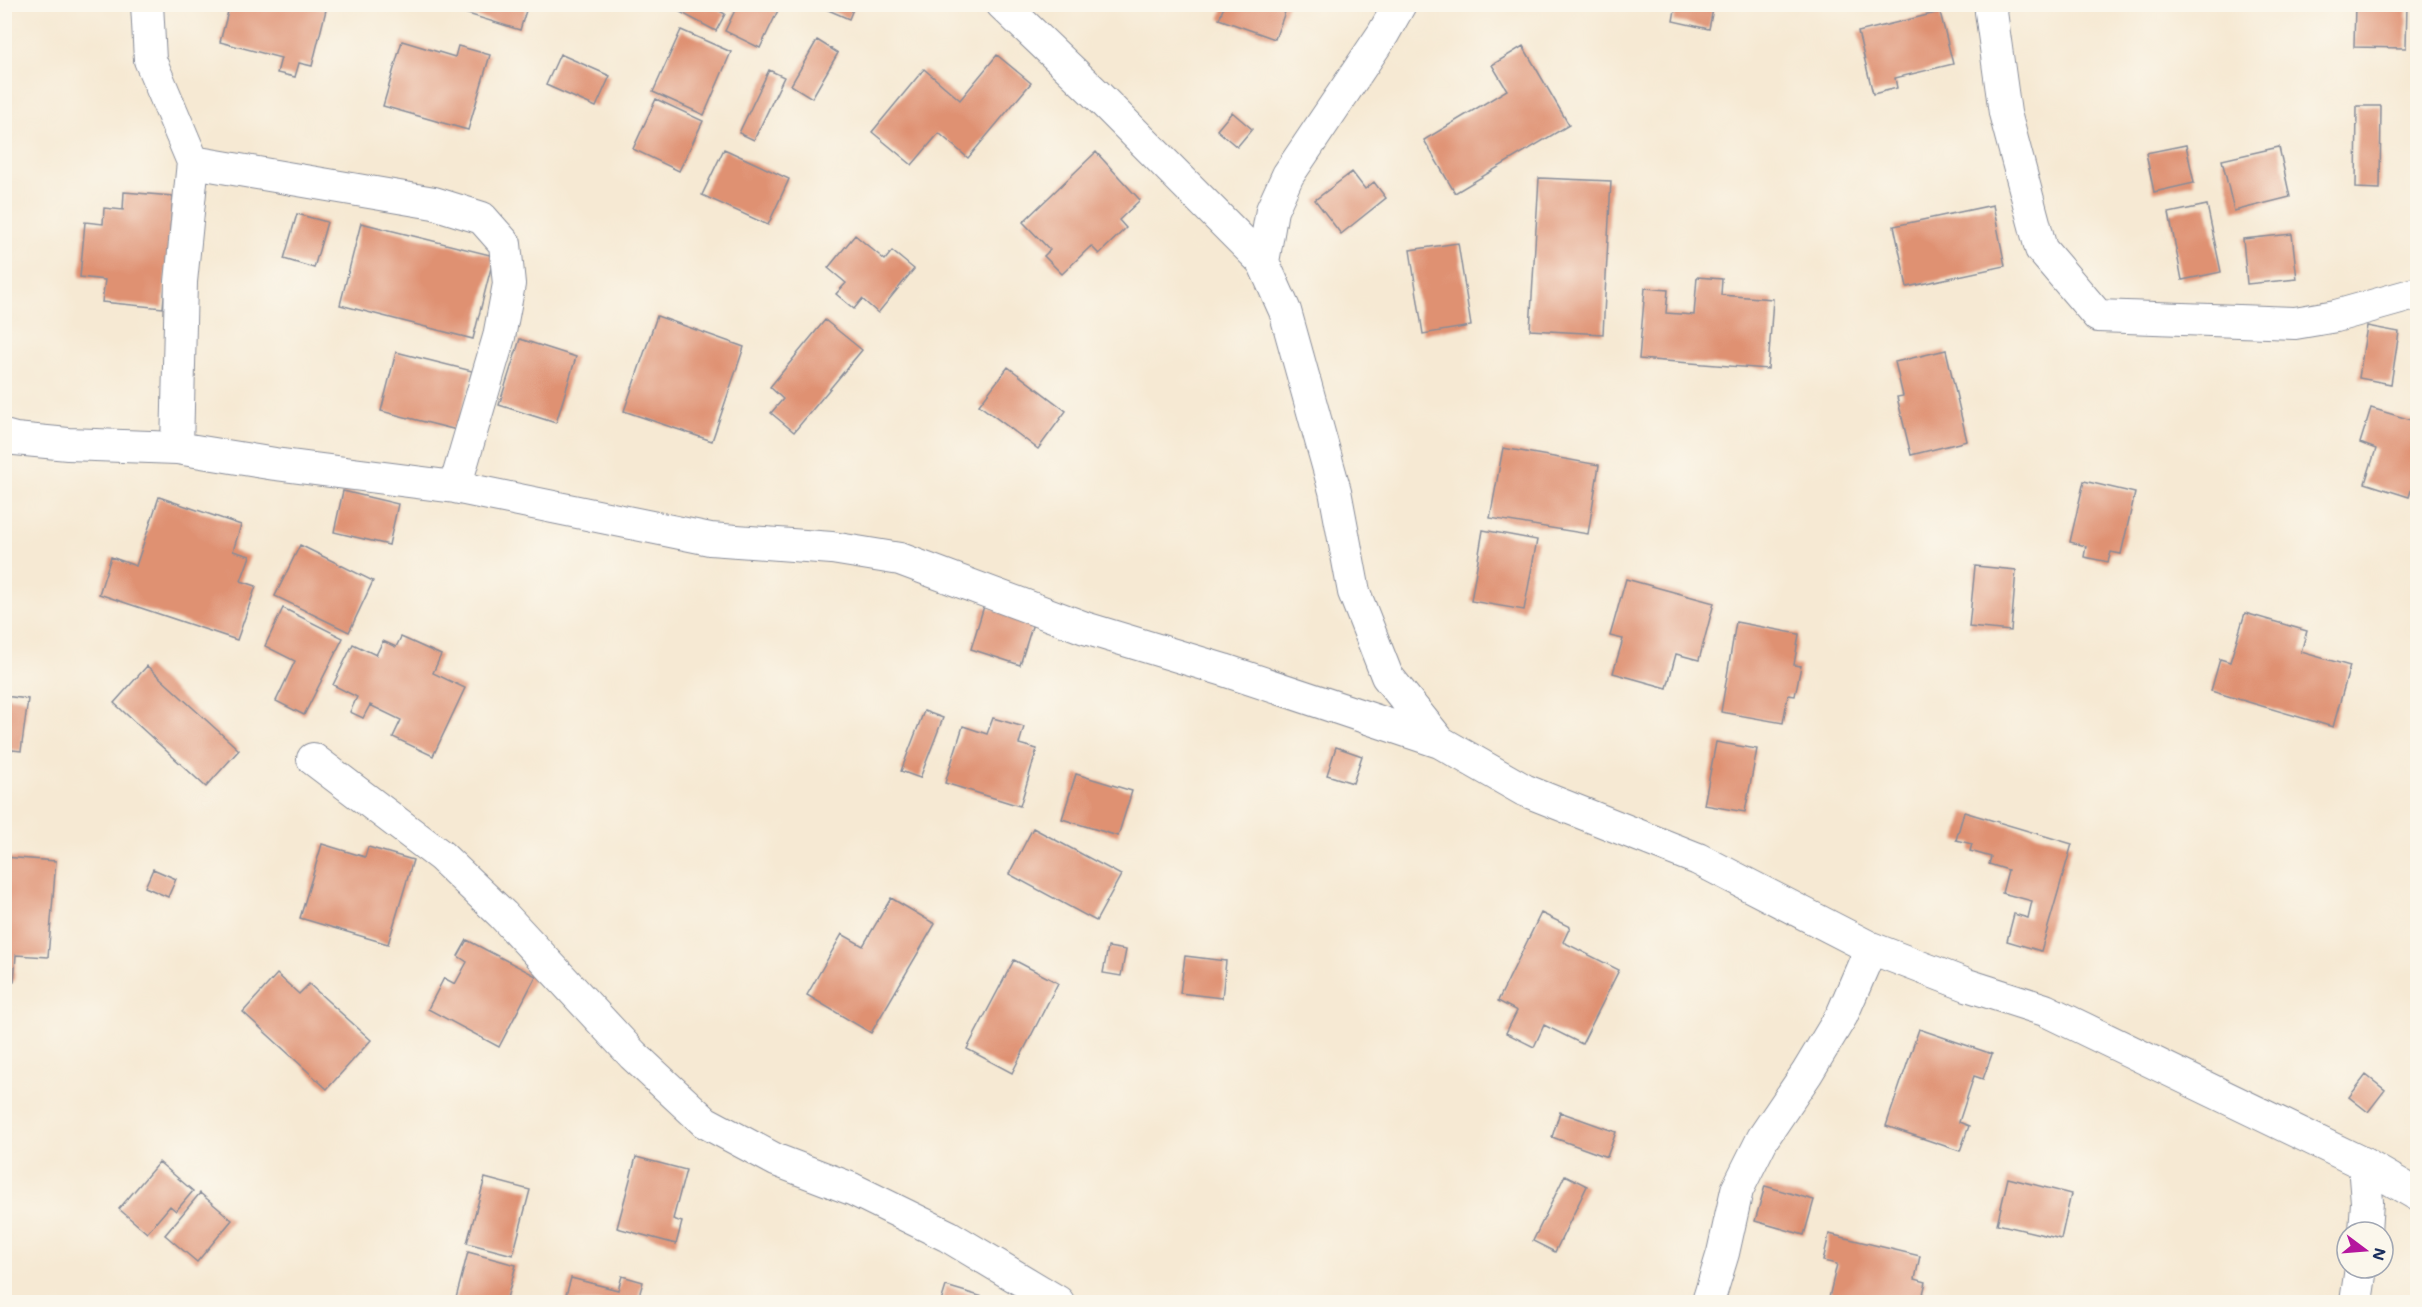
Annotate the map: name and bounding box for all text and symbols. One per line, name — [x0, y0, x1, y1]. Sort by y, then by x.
north arrow — [2335, 1220, 2395, 1280]
text: N — [2368, 1246, 2392, 1263]

